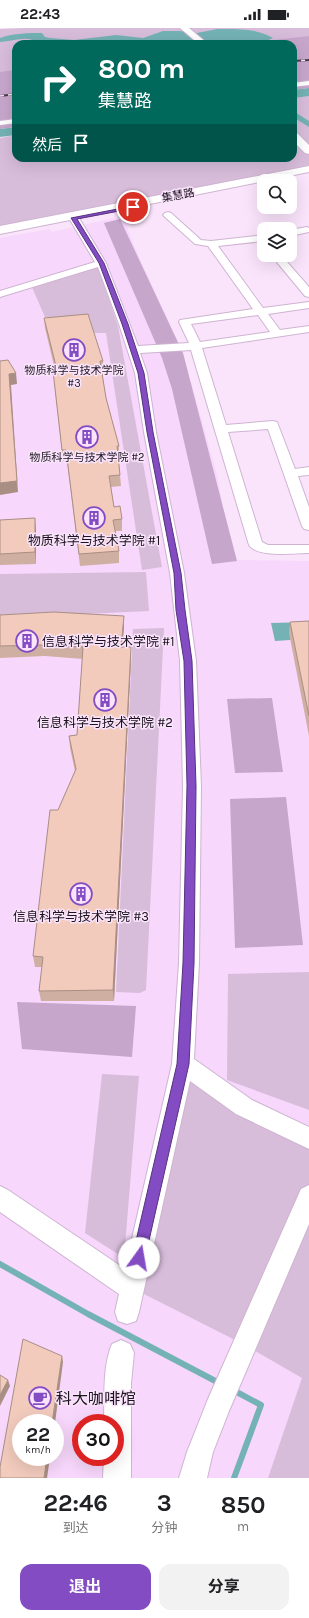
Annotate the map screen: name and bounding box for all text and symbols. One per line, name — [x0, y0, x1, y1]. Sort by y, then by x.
text: 22:43 — [20, 5, 60, 23]
text: 800 m — [98, 52, 185, 85]
icon: right — [32, 56, 84, 108]
text: 集慧路 — [98, 90, 152, 112]
icon: arrive — [70, 132, 92, 154]
text: 然后 — [32, 136, 62, 154]
map controls — [257, 174, 297, 262]
button: search — [257, 174, 297, 214]
street label: 集慧路 — [161, 186, 196, 205]
pin — [116, 190, 150, 224]
icon: arrive — [122, 196, 144, 218]
button: layers — [257, 222, 297, 262]
building icon: 物质科学与技术学院 #3 — [61, 337, 87, 363]
place label: 物质科学与技术学院 #3 — [25, 364, 124, 390]
building icon: 物质科学与技术学院 #2 — [74, 424, 100, 450]
place label: 物质科学与技术学院 #2 — [30, 451, 144, 464]
building icon: 物质科学与技术学院 #1 — [81, 505, 107, 531]
place label: 物质科学与技术学院 #1 — [28, 533, 160, 548]
building icon: 信息科学与技术学院 #1 — [14, 628, 40, 654]
place label: 信息科学与技术学院 #1 — [42, 634, 175, 649]
building icon: 信息科学与技术学院 #2 — [92, 687, 118, 713]
place label: 信息科学与技术学院 #2 — [37, 715, 173, 730]
building icon: 信息科学与技术学院 #3 — [68, 881, 94, 907]
place label: 信息科学与技术学院 #3 — [13, 909, 149, 924]
position arrow — [118, 1237, 160, 1279]
cafe icon: 科大咖啡馆 — [27, 1385, 53, 1411]
place label: 科大咖啡馆 — [56, 1389, 136, 1408]
speed limit sign: 30 — [72, 1414, 124, 1466]
text: 22 — [26, 1423, 50, 1446]
text: km/h — [25, 1444, 51, 1456]
text: 22:46 — [43, 1489, 108, 1517]
text: 3 — [157, 1489, 172, 1517]
text: 850 — [221, 1491, 266, 1519]
text: m — [237, 1519, 249, 1534]
text: 到达 — [63, 1520, 89, 1535]
text: 分钟 — [151, 1520, 177, 1535]
button: 退出 — [20, 1564, 151, 1610]
button: 分享 — [159, 1564, 289, 1610]

